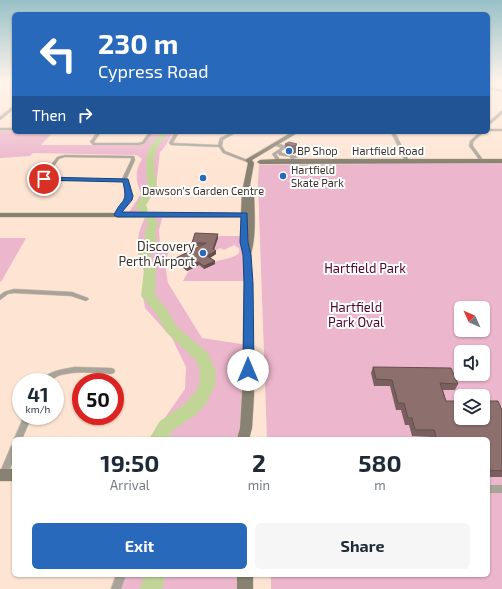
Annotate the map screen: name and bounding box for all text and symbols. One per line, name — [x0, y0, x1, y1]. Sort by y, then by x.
text: 230 m — [98, 26, 179, 60]
icon: left — [32, 28, 84, 80]
text: Cypress Road — [98, 60, 208, 82]
icon: right — [74, 104, 96, 126]
text: Then — [32, 106, 66, 124]
place label: BP Shop — [297, 144, 338, 157]
street label: Hartfield Road — [352, 144, 424, 157]
marker: BP Shop — [284, 146, 294, 156]
pin — [27, 162, 61, 196]
place label: Hartfield Skate Park — [291, 163, 344, 189]
icon: arrive — [33, 168, 55, 190]
marker: Hartfield Skate Park — [278, 171, 288, 181]
marker: Dawson's Garden Centre — [198, 173, 208, 183]
place label: Dawson's Garden Centre — [142, 184, 264, 197]
place label: Discovery Perth Airport — [119, 238, 195, 269]
marker: Discovery Perth Airport — [198, 248, 208, 258]
park label: Hartfield Park — [324, 260, 406, 276]
park label: Hartfield Park Oval — [328, 299, 384, 330]
north arrow — [454, 301, 490, 337]
map controls — [454, 301, 490, 425]
button: sound — [454, 345, 490, 381]
position arrow — [227, 349, 269, 391]
speed limit sign: 50 — [72, 373, 124, 425]
text: 41 — [27, 382, 49, 406]
button: layers — [454, 389, 490, 425]
text: km/h — [26, 403, 50, 415]
text: 19:50 — [100, 448, 159, 477]
text: 2 — [252, 448, 266, 477]
text: 580 — [358, 448, 402, 477]
text: Arrival — [110, 477, 150, 493]
text: min — [248, 477, 270, 493]
text: m — [374, 477, 386, 493]
button: Exit — [32, 523, 247, 569]
button: Share — [255, 523, 470, 569]

